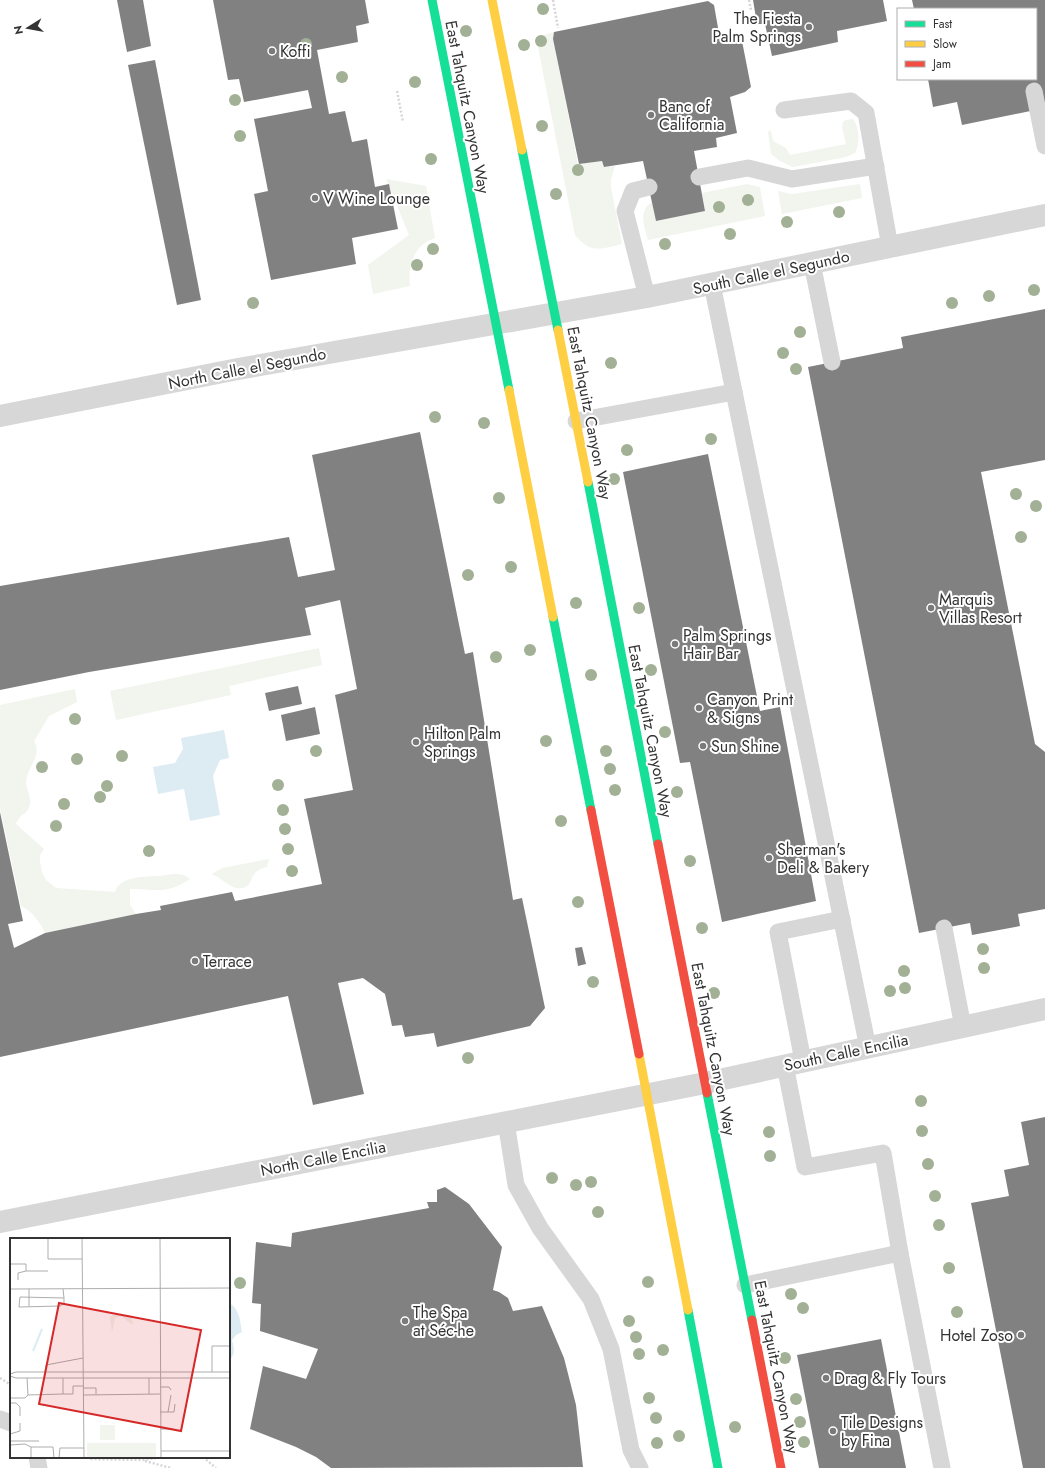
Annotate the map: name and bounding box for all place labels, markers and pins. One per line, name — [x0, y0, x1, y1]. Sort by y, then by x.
place label: The Fiesta Palm Springs — [713, 7, 801, 48]
marker: The Fiesta Palm Springs — [804, 22, 814, 32]
place label: Koffi — [280, 40, 311, 63]
marker: Koffi — [267, 46, 277, 56]
place label: Banc of California — [659, 95, 725, 136]
marker: Banc of California — [646, 110, 656, 120]
place label: V Wine Lounge — [323, 187, 430, 210]
marker: V Wine Lounge — [310, 193, 320, 203]
place label: Marquis Villas Resort — [939, 588, 1022, 629]
marker: Marquis Villas Resort — [926, 603, 936, 613]
place label: Palm Springs Hair Bar — [683, 624, 771, 665]
marker: Palm Springs Hair Bar — [670, 639, 680, 649]
place label: Canyon Print & Signs — [707, 688, 793, 729]
marker: Canyon Print & Signs — [694, 703, 704, 713]
place label: Hilton Palm Springs — [424, 722, 501, 763]
place label: Sun Shine — [711, 735, 779, 758]
marker: Hilton Palm Springs — [411, 737, 421, 747]
marker: Sun Shine — [698, 741, 708, 751]
place label: Sherman's Deli & Bakery — [777, 838, 870, 879]
marker: Sherman's Deli & Bakery — [764, 853, 774, 863]
place label: Terrace — [203, 950, 252, 973]
marker: Terrace — [190, 956, 200, 966]
place label: The Spa at Séc-he — [413, 1301, 474, 1342]
marker: The Spa at Séc-he — [400, 1316, 410, 1326]
place label: Hotel Zoso — [940, 1324, 1013, 1347]
marker: Hotel Zoso — [1016, 1330, 1026, 1340]
place label: Drag & Fly Tours — [834, 1367, 946, 1390]
marker: Drag & Fly Tours — [821, 1373, 831, 1383]
place label: Tile Designs by Fina — [841, 1411, 923, 1452]
marker: Tile Designs by Fina — [828, 1426, 838, 1436]

